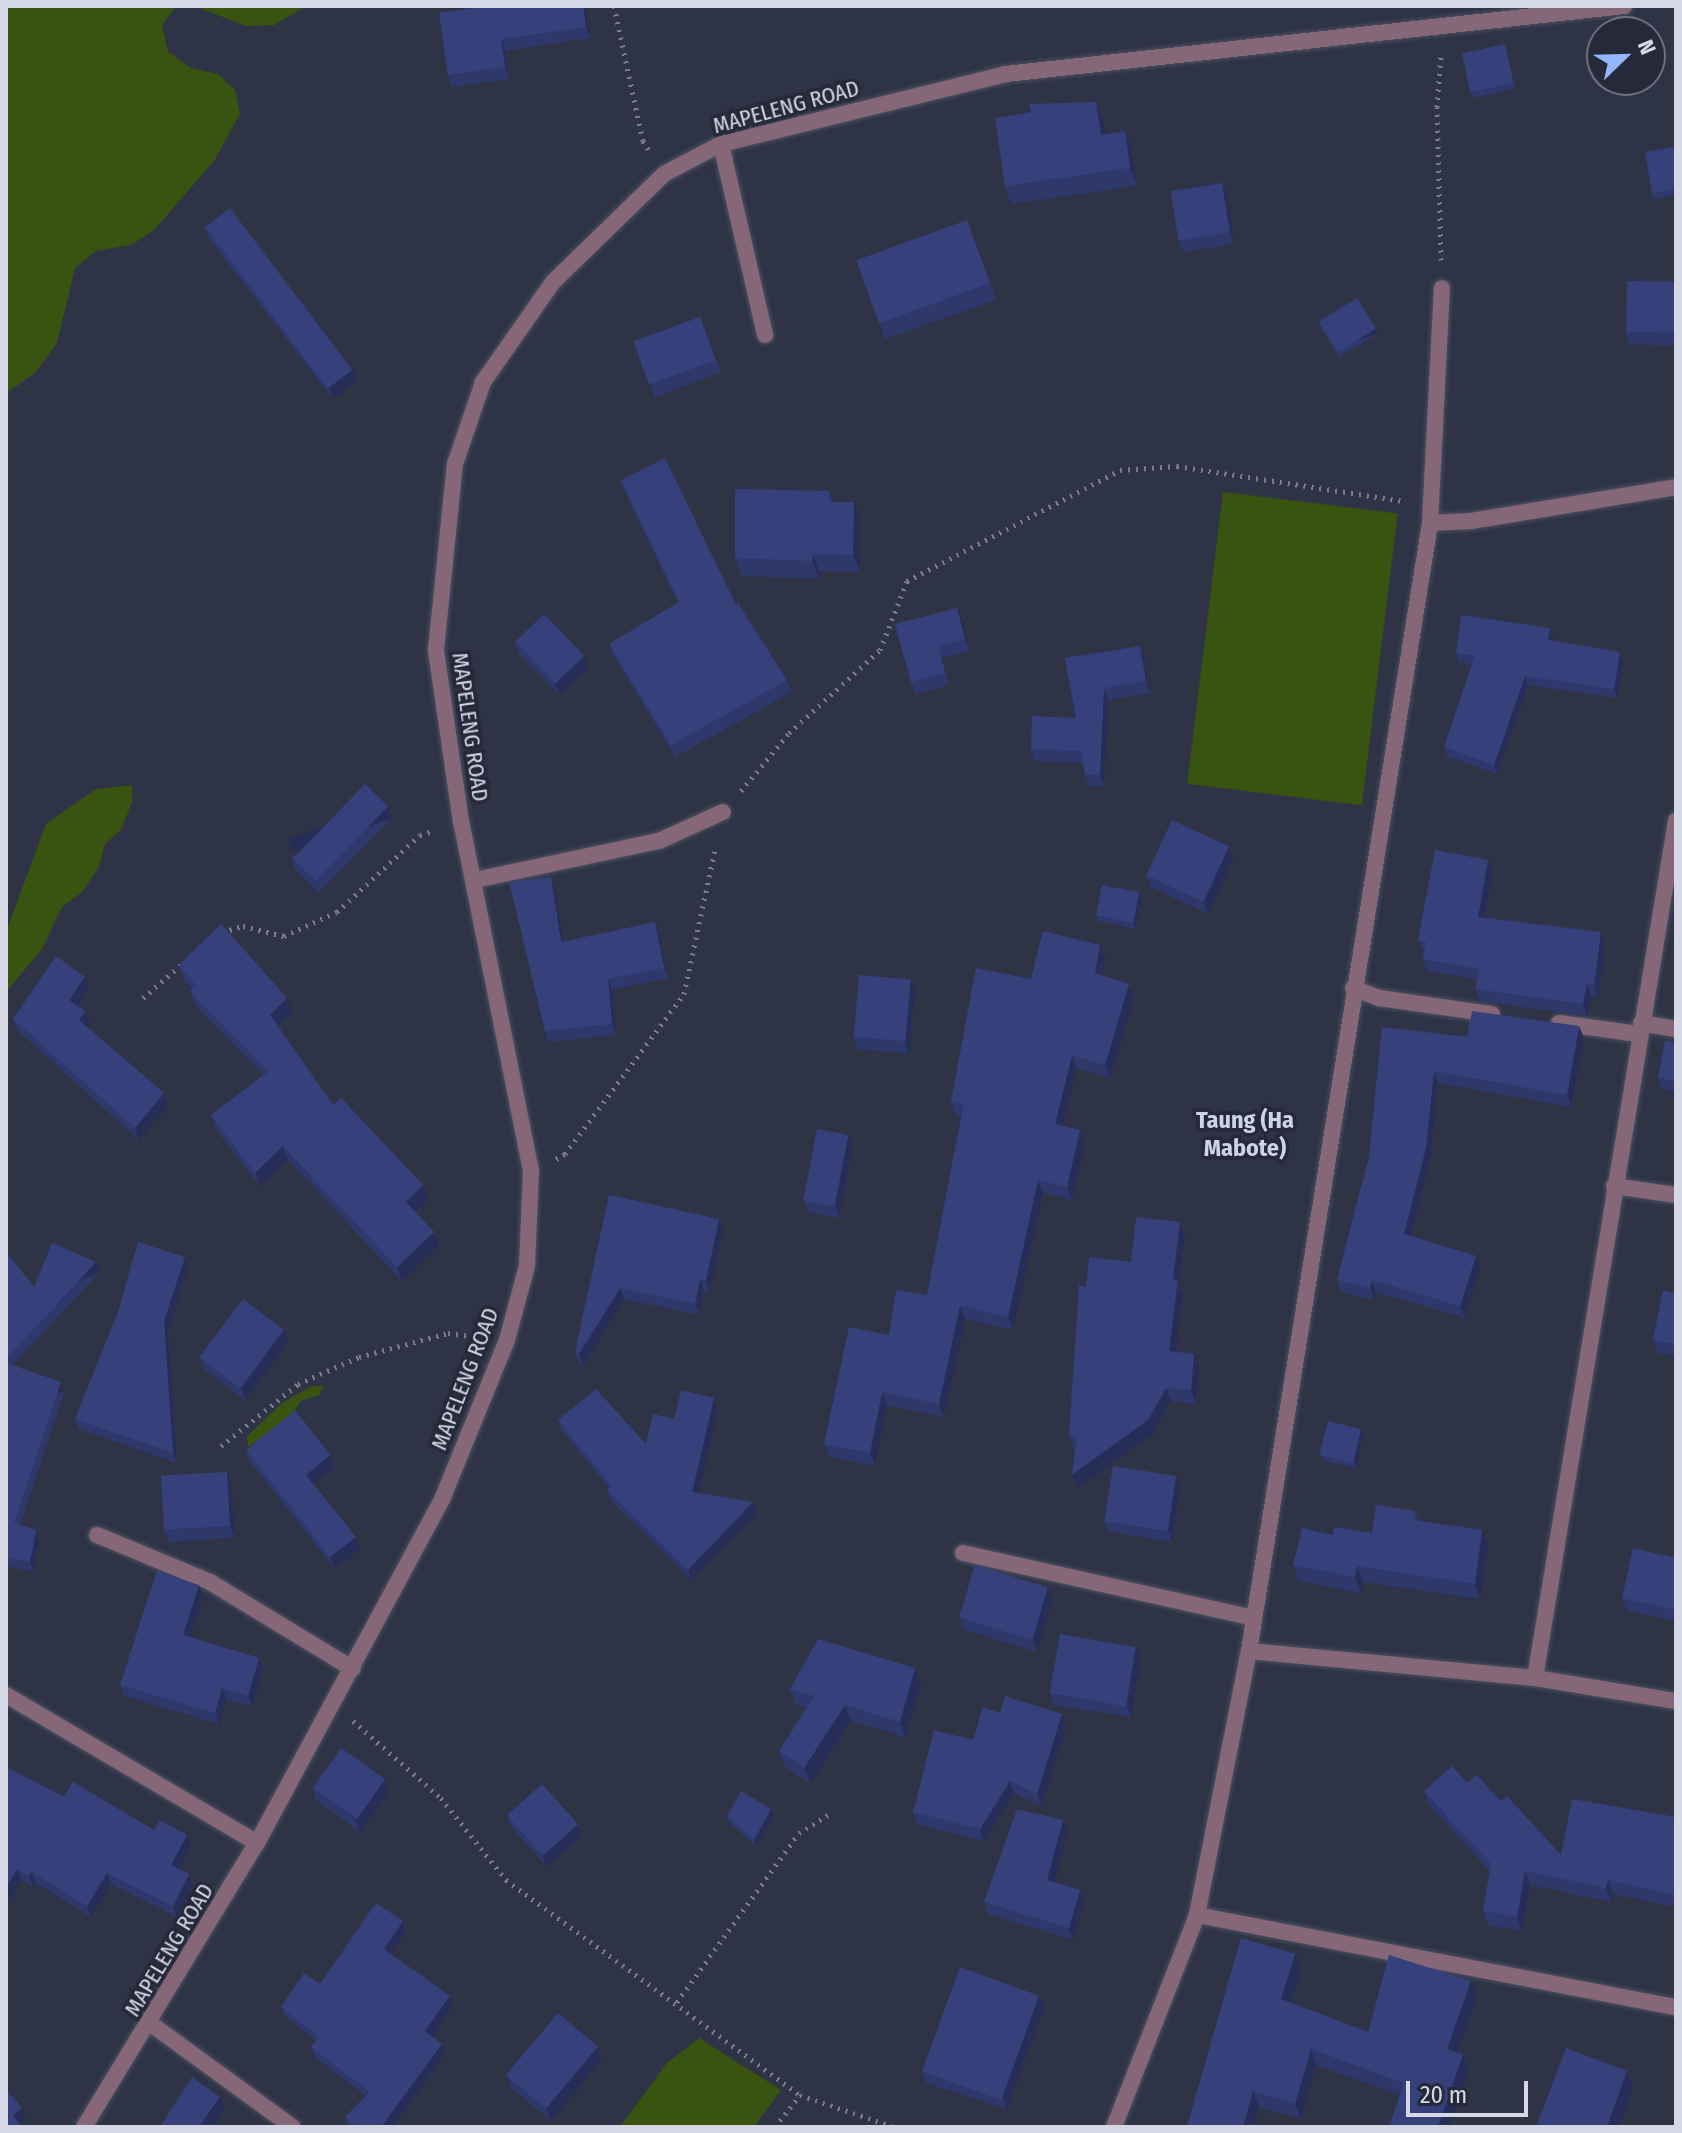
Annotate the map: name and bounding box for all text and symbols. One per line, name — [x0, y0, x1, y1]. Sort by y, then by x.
north arrow — [1586, 16, 1666, 96]
text: N — [1632, 36, 1662, 59]
street label: MAPELENG ROAD — [710, 75, 862, 139]
street label: MAPELENG ROAD — [446, 651, 494, 803]
district label: Taung (Ha Mabote) — [1196, 1107, 1294, 1163]
street label: MAPELENG ROAD — [426, 1304, 504, 1454]
street label: MAPELENG ROAD — [119, 1879, 219, 2021]
scale bar — [1410, 2065, 1532, 2115]
text: 20 m — [1420, 2081, 1467, 2109]

